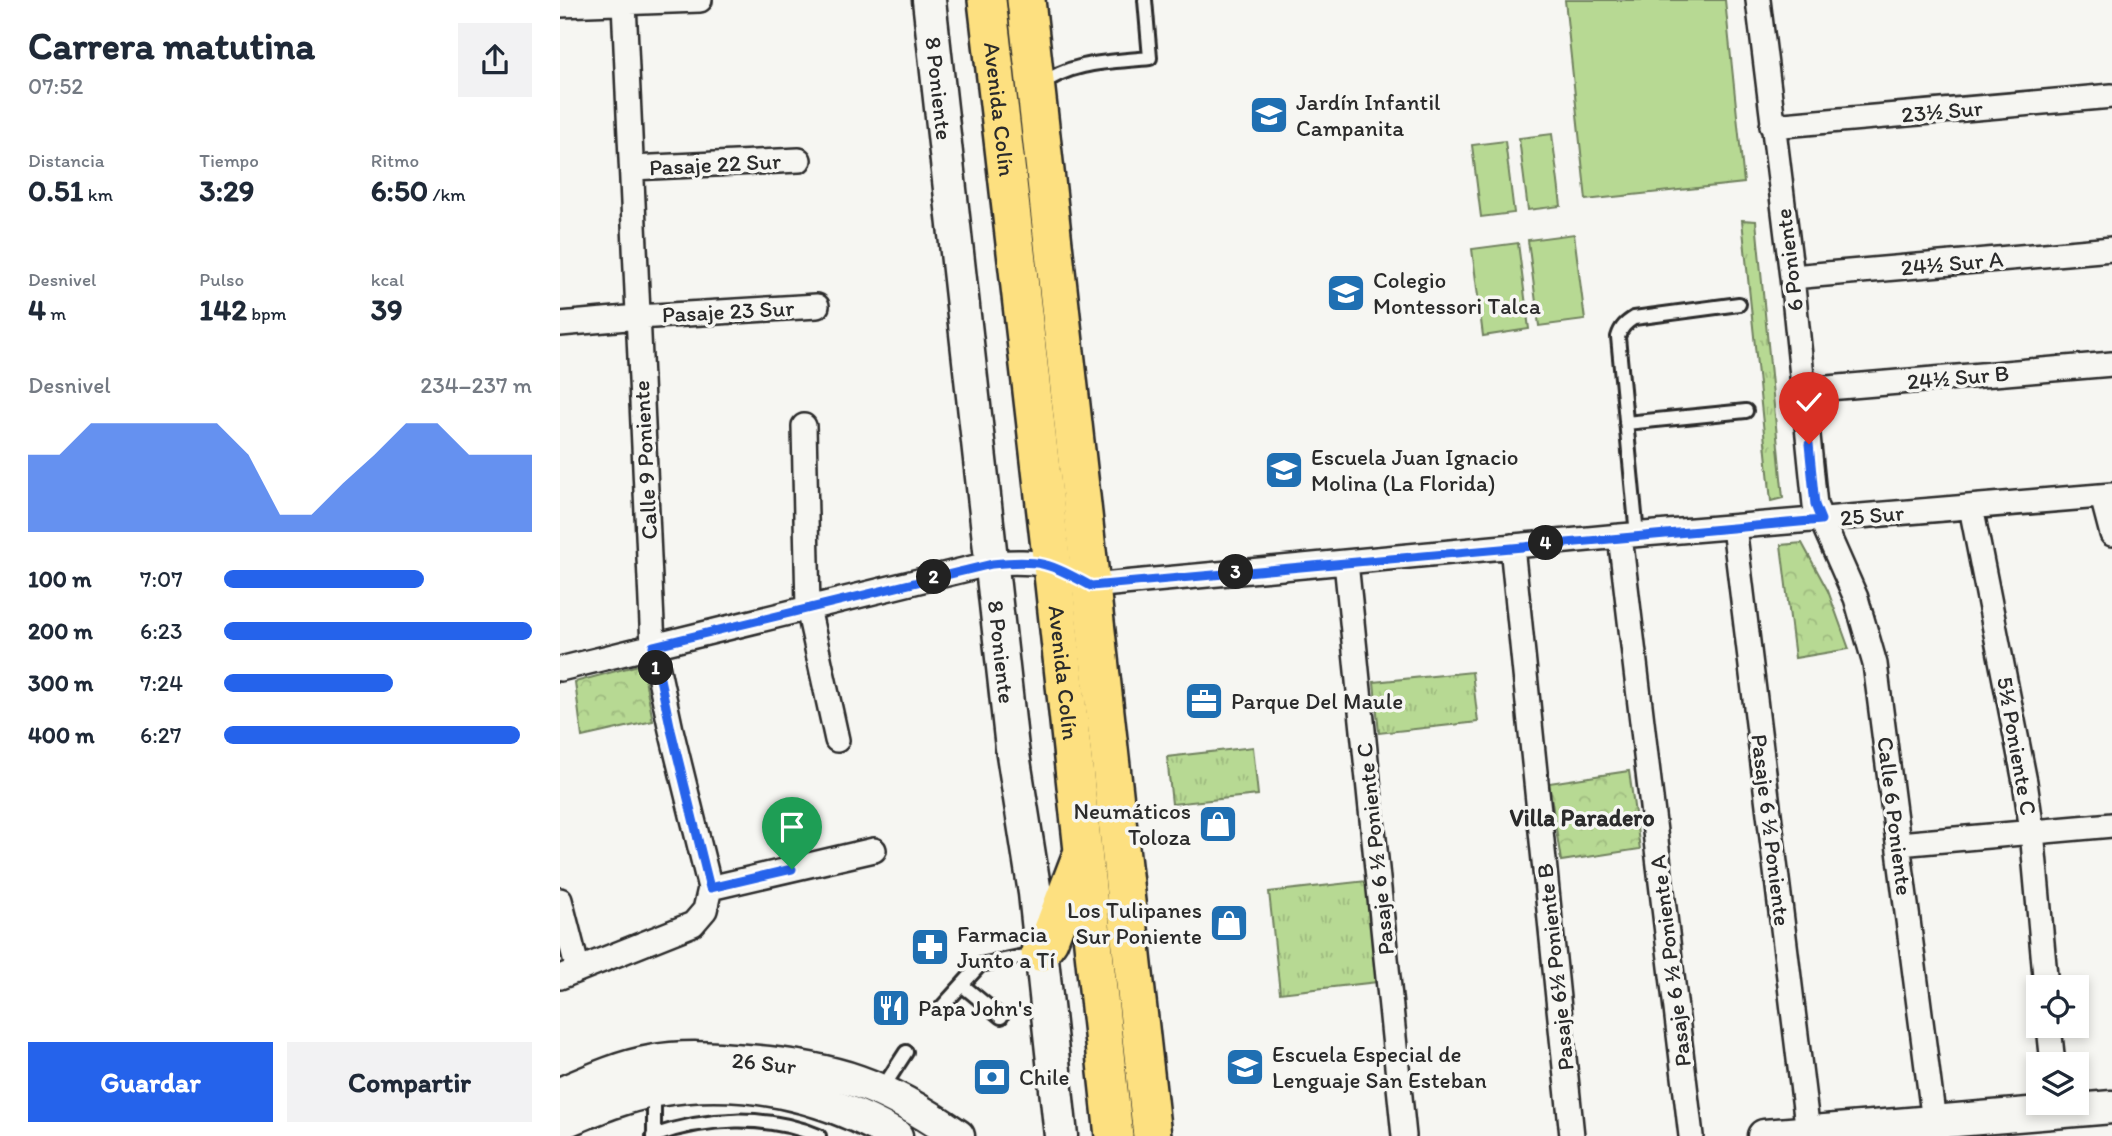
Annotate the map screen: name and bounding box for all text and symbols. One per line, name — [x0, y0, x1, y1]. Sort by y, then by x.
text: Carrera matutina — [28, 23, 315, 69]
button: share — [458, 23, 532, 97]
street label: 8 Poniente — [919, 35, 958, 142]
street label: Avenida Colín — [978, 41, 1021, 178]
text: 07:52 — [28, 72, 83, 100]
place label: Jardín Infantil Campanita — [1296, 88, 1441, 142]
school or university icon: Jardín Infantil Campanita — [1248, 94, 1290, 136]
street label: 23½ Sur — [1900, 94, 1984, 128]
street label: Pasaje 22 Sur — [648, 147, 782, 181]
text: Distancia — [28, 149, 105, 172]
text: Tiempo — [199, 149, 259, 172]
text: Ritmo — [371, 149, 419, 172]
text: 0.51 — [28, 172, 84, 209]
text: 3:29 — [199, 172, 255, 209]
text: 6:50 — [371, 172, 428, 209]
text: km — [84, 183, 113, 206]
text: /km — [428, 183, 466, 206]
street label: 6 Poniente — [1769, 207, 1809, 313]
street label: 24½ Sur A — [1900, 245, 2005, 281]
place label: Colegio Montessori Talca — [1373, 266, 1541, 320]
text: Desnivel — [28, 268, 96, 291]
text: Pulso — [199, 268, 244, 291]
text: kcal — [371, 268, 404, 291]
school or university icon: Colegio Montessori Talca — [1325, 272, 1367, 314]
text: 4 — [28, 291, 46, 328]
text: 142 — [199, 291, 247, 328]
text: 39 — [371, 291, 403, 328]
street label: Pasaje 23 Sur — [661, 294, 795, 328]
text: m — [46, 302, 66, 325]
text: bpm — [247, 302, 287, 325]
street label: 24½ Sur B — [1906, 359, 2010, 395]
text: Desnivel — [28, 371, 111, 399]
text: 234–237 m — [420, 371, 532, 399]
pin — [1779, 372, 1839, 444]
street label: Calle 9 Poniente — [627, 380, 663, 540]
icon: check — [1790, 383, 1828, 421]
place label: Escuela Juan Ignacio Molina (La Florida) — [1311, 443, 1519, 497]
school or university icon: Escuela Juan Ignacio Molina (La Florida) — [1263, 449, 1305, 491]
street label: 25 Sur — [1839, 498, 1905, 532]
pin: 4 — [1528, 526, 1564, 560]
text: 4 — [1540, 531, 1551, 554]
pin: 3 — [1218, 554, 1254, 590]
pin: 2 — [916, 560, 952, 594]
text: 3 — [1230, 560, 1241, 583]
text: 100 m — [28, 565, 92, 593]
text: 7:07 — [140, 565, 183, 593]
text: 2 — [929, 565, 939, 588]
street label: 8 Poniente — [982, 599, 1021, 705]
street label: Avenida Colín — [1042, 604, 1085, 741]
text: 200 m — [28, 617, 93, 645]
text: 6:23 — [140, 617, 182, 645]
pin: 1 — [638, 650, 674, 686]
text: 1 — [651, 656, 660, 679]
text: 300 m — [28, 669, 93, 697]
text: 7:24 — [140, 669, 183, 697]
street label: 5½ Poniente C — [1991, 675, 2043, 817]
office icon: Parque Del Maule — [1183, 680, 1225, 722]
place label: Parque Del Maule — [1231, 687, 1403, 715]
text: 400 m — [28, 721, 95, 749]
text: 6:27 — [140, 721, 181, 749]
street label: Pasaje 6 ½ Poniente — [1745, 732, 1797, 928]
street label: Calle 6 Poniente — [1871, 735, 1919, 897]
street label: Pasaje 6 ½ Poniente C — [1350, 741, 1400, 957]
pin — [762, 797, 822, 869]
place label: Neumáticos Toloza — [1073, 797, 1191, 851]
shop icon: Neumáticos Toloza — [1197, 803, 1239, 845]
district label: Villa Paradero — [1509, 803, 1655, 832]
icon: arrive — [773, 808, 811, 846]
street label: Pasaje 6 ½ Poniente A — [1643, 853, 1697, 1069]
street label: Pasaje 6½ Poniente B — [1530, 862, 1580, 1072]
place label: Los Tulipanes Sur Poniente — [1067, 896, 1202, 950]
shop icon: Los Tulipanes Sur Poniente — [1208, 902, 1250, 944]
place label: Farmacia Junto a Tí — [957, 920, 1055, 974]
pharmacy icon: Farmacia Junto a Tí — [909, 926, 951, 968]
map controls — [2026, 975, 2089, 1115]
button: locate — [2026, 975, 2089, 1038]
restaurant icon: Papa John's — [870, 987, 912, 1029]
place label: Papa John's — [918, 994, 1033, 1022]
place label: Escuela Especial de Lenguaje San Esteban — [1272, 1040, 1487, 1094]
button: Guardar — [28, 1042, 273, 1122]
button: Compartir — [287, 1042, 532, 1122]
street label: 26 Sur — [731, 1046, 798, 1080]
school or university icon: Escuela Especial de Lenguaje San Esteban — [1224, 1046, 1266, 1088]
button: layers — [2026, 1052, 2089, 1115]
bank icon: Chile — [971, 1056, 1013, 1098]
place label: Chile — [1019, 1063, 1070, 1091]

